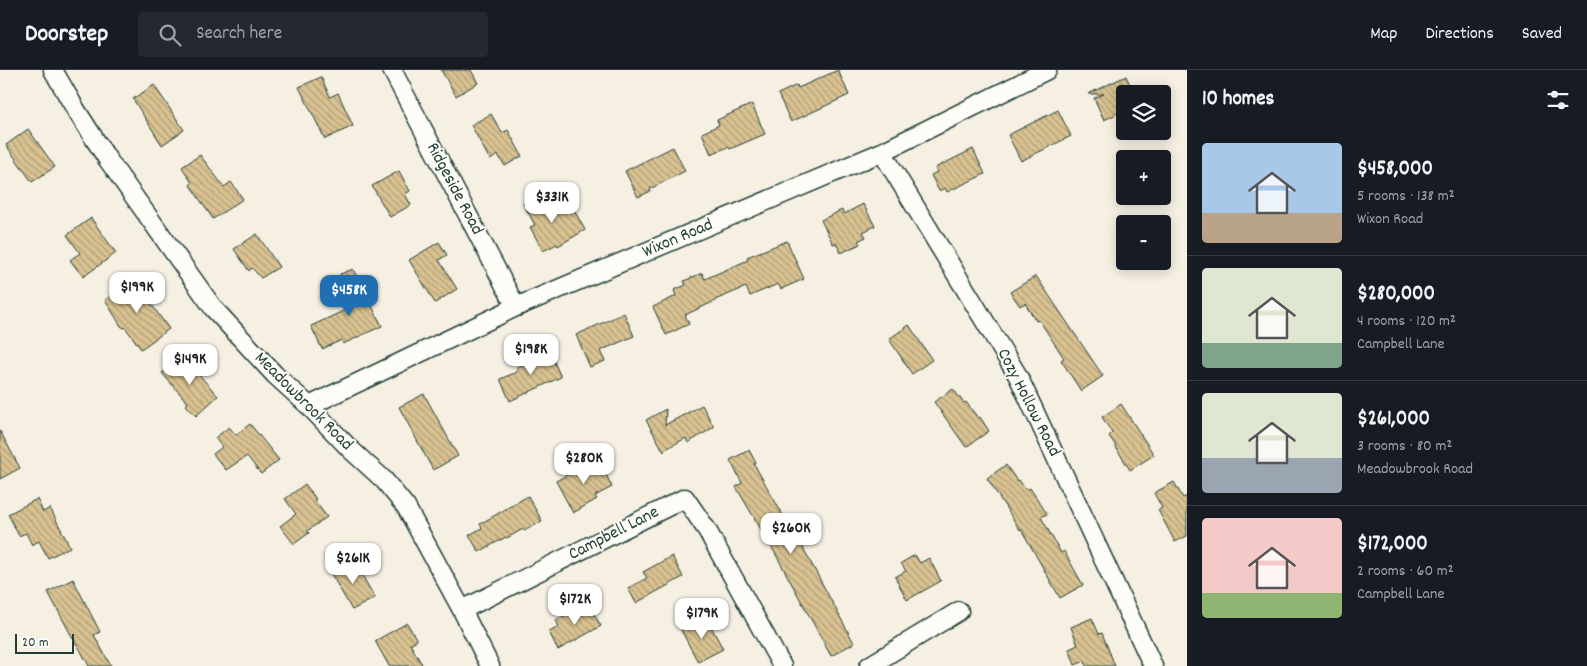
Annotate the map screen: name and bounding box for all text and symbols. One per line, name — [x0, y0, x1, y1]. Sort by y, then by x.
search box — [138, 12, 488, 57]
text: Doorstep — [25, 18, 108, 52]
icon: search — [156, 21, 184, 49]
text: Search here — [196, 21, 282, 48]
text: Map — [1370, 22, 1397, 47]
text: Directions — [1425, 22, 1494, 47]
text: Saved — [1522, 22, 1562, 47]
map controls — [1116, 85, 1171, 270]
button: layers — [1116, 85, 1171, 140]
text: 10 homes — [1202, 85, 1274, 115]
icon: filters — [1544, 86, 1572, 114]
street label: Ridgeside Road — [419, 138, 489, 240]
button: + — [1116, 150, 1171, 205]
text: $458,000 — [1357, 155, 1433, 185]
icon: home — [1242, 163, 1302, 223]
pin: $331K — [517, 182, 587, 224]
text: 5 rooms · 138 m² — [1357, 185, 1454, 208]
text: $331K — [535, 186, 569, 209]
text: Wixon Road — [1357, 208, 1423, 231]
street label: Wixon Road — [639, 213, 717, 265]
button: − — [1116, 215, 1171, 270]
pin: $199K — [102, 272, 172, 314]
pin: $458K — [314, 274, 384, 317]
text: $199K — [120, 276, 154, 299]
text: $458K — [331, 279, 367, 302]
text: $280,000 — [1357, 280, 1435, 310]
icon: home — [1242, 288, 1302, 348]
text: 4 rooms · 120 m² — [1357, 310, 1456, 333]
text: Campbell Lane — [1357, 333, 1445, 356]
pin: $198K — [496, 334, 566, 376]
text: $198K — [515, 338, 547, 361]
pin: $149K — [155, 344, 225, 386]
street label: Cozy Hollow Road — [990, 345, 1066, 461]
street label: Meadowbrook Road — [248, 347, 358, 457]
text: $149K — [174, 348, 206, 371]
text: $261,000 — [1357, 405, 1430, 435]
icon: home — [1242, 413, 1302, 473]
text: 3 rooms · 80 m² — [1357, 435, 1452, 458]
pin: $280K — [549, 442, 619, 485]
text: $280K — [565, 447, 603, 470]
text: Meadowbrook Road — [1357, 458, 1473, 481]
street label: Campbell Lane — [564, 500, 664, 567]
pin: $260K — [756, 512, 826, 555]
text: $260K — [771, 517, 811, 540]
text: $172,000 — [1357, 530, 1428, 560]
icon: home — [1242, 538, 1302, 598]
pin: $261K — [318, 542, 388, 585]
text: $261K — [336, 547, 370, 570]
text: 2 rooms · 60 m² — [1357, 560, 1454, 583]
text: Campbell Lane — [1357, 583, 1445, 606]
pin: $172K — [540, 584, 610, 626]
text: $172K — [559, 588, 591, 611]
pin: $179K — [667, 598, 737, 640]
text: $179K — [686, 602, 718, 625]
scale bar — [15, 631, 74, 654]
text: 20 m — [22, 633, 49, 653]

